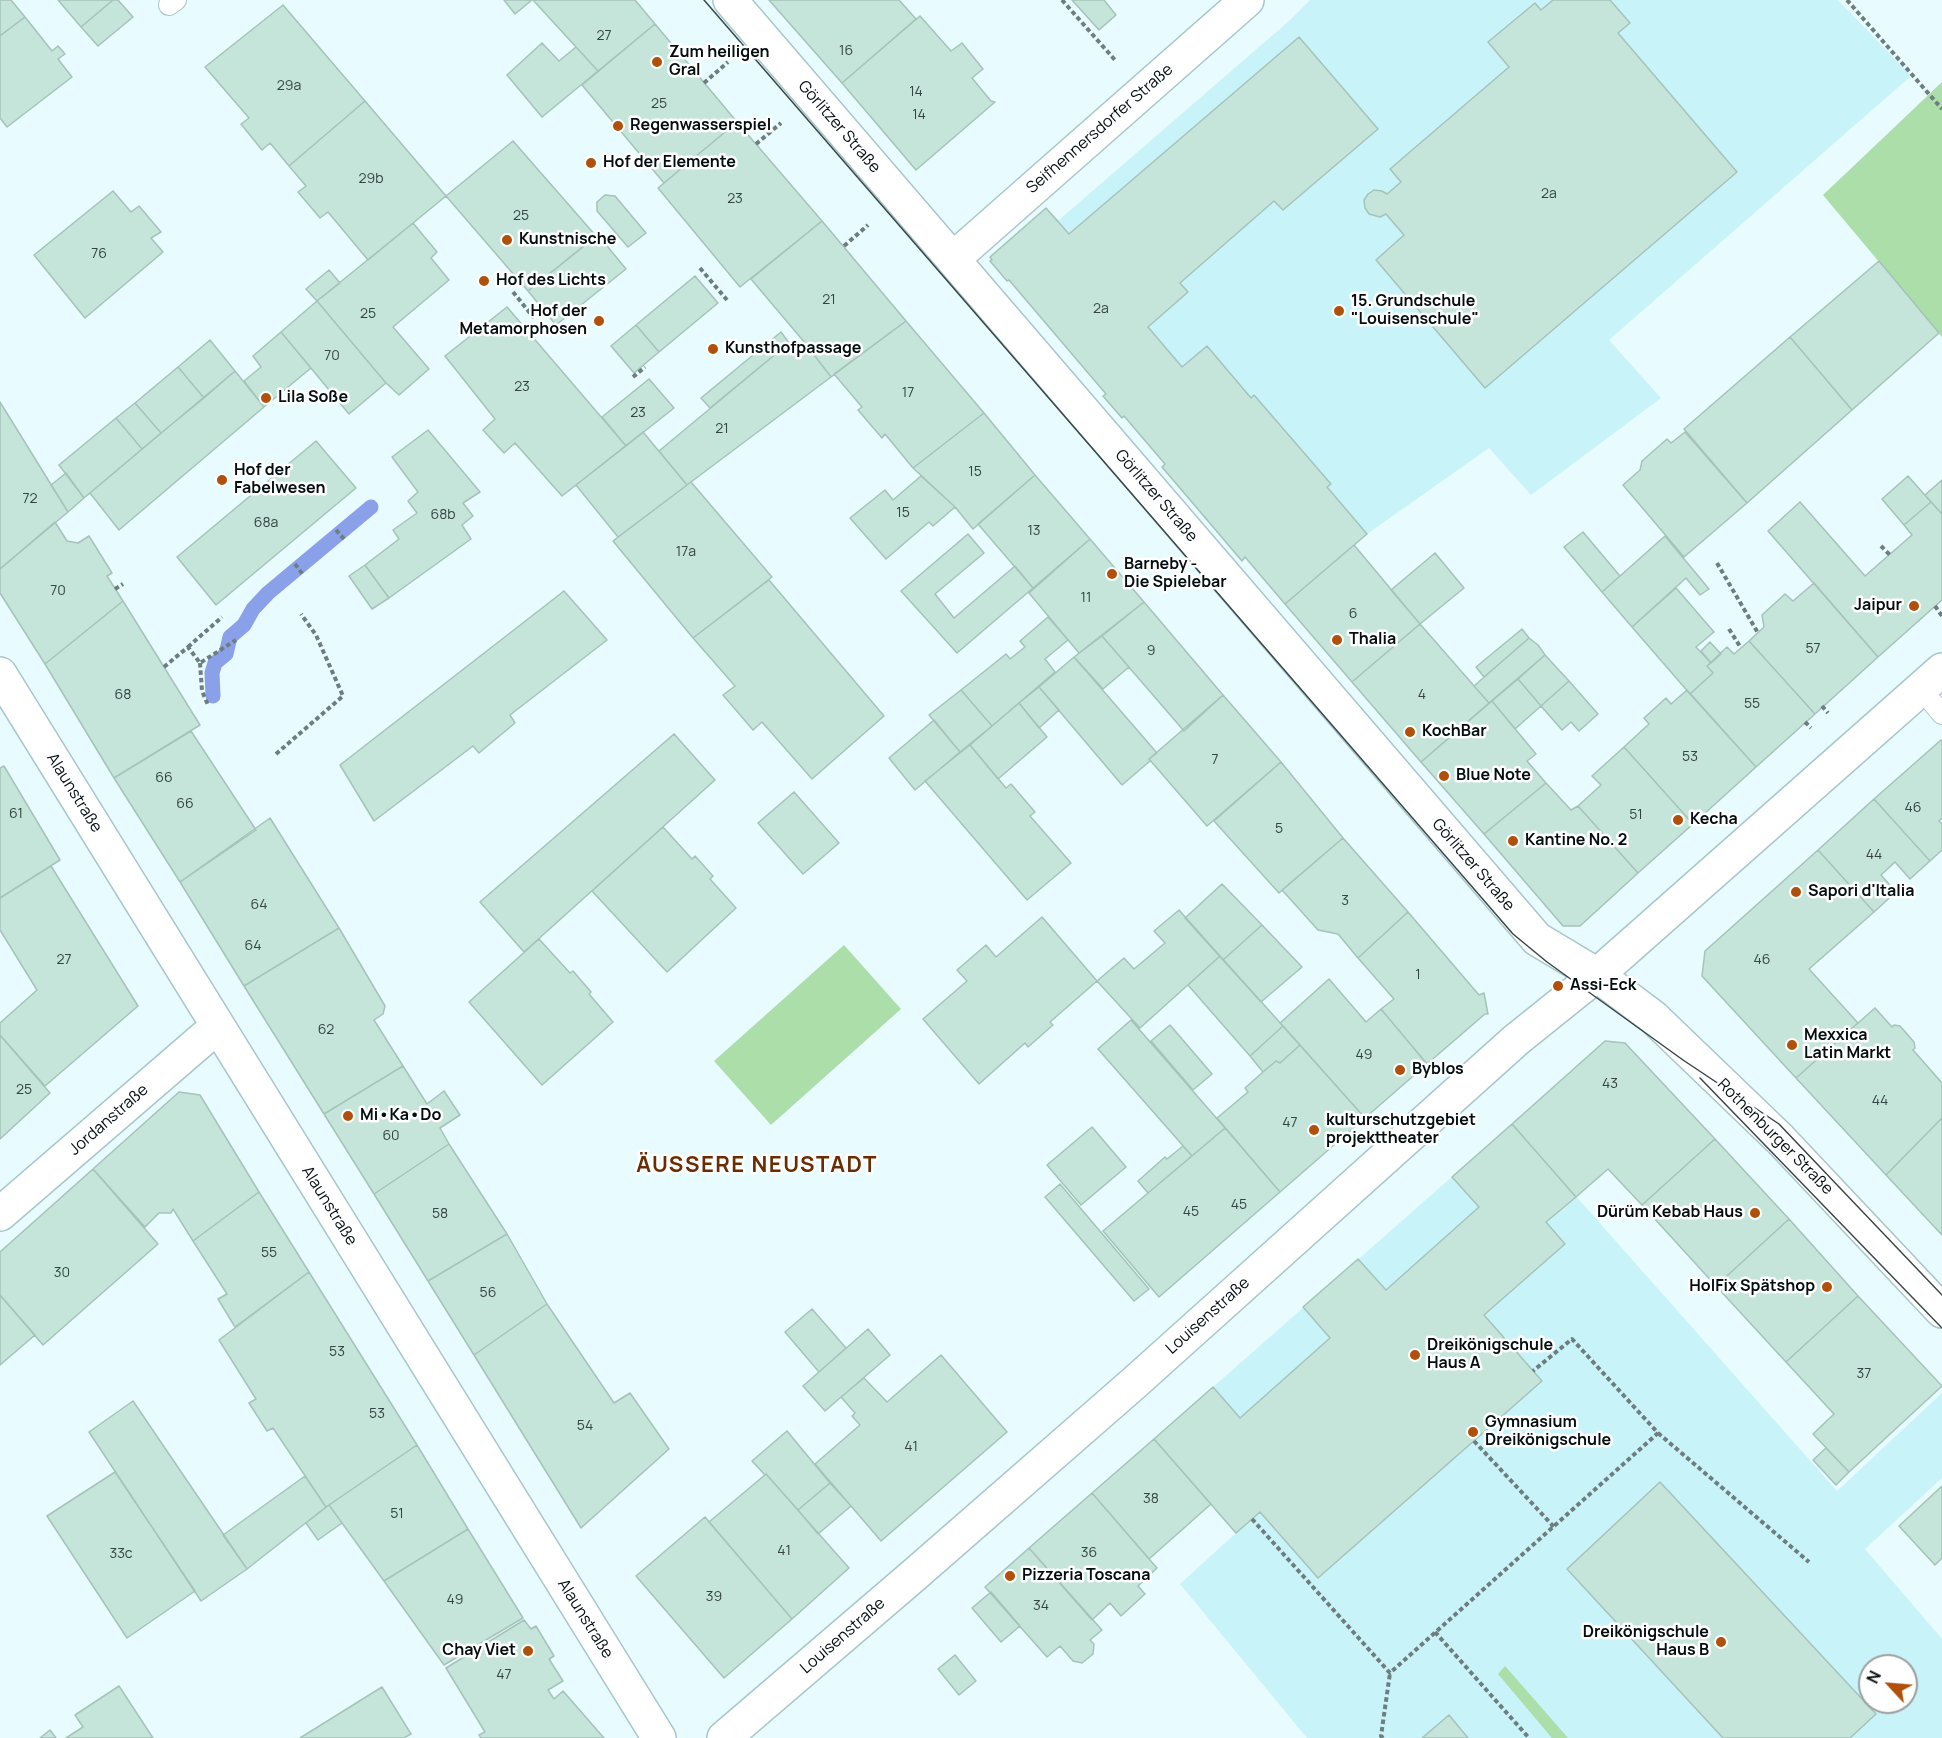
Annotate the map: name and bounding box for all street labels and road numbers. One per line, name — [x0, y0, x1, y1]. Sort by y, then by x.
street label: Seifhennersdorfer Straße — [1023, 60, 1177, 198]
street label: Görlitzer Straße — [794, 77, 884, 177]
street label: Görlitzer Straße — [1111, 446, 1201, 546]
street label: Alaunstraße — [42, 750, 106, 836]
street label: Görlitzer Straße — [1428, 815, 1518, 915]
street label: Rothenburger Straße — [1713, 1075, 1837, 1199]
street label: Jordanstraße — [66, 1080, 152, 1160]
street label: Alaunstraße — [297, 1163, 361, 1249]
street label: Louisenstraße — [1162, 1273, 1254, 1359]
street label: Alaunstraße — [553, 1576, 617, 1662]
street label: Louisenstraße — [797, 1594, 889, 1678]

